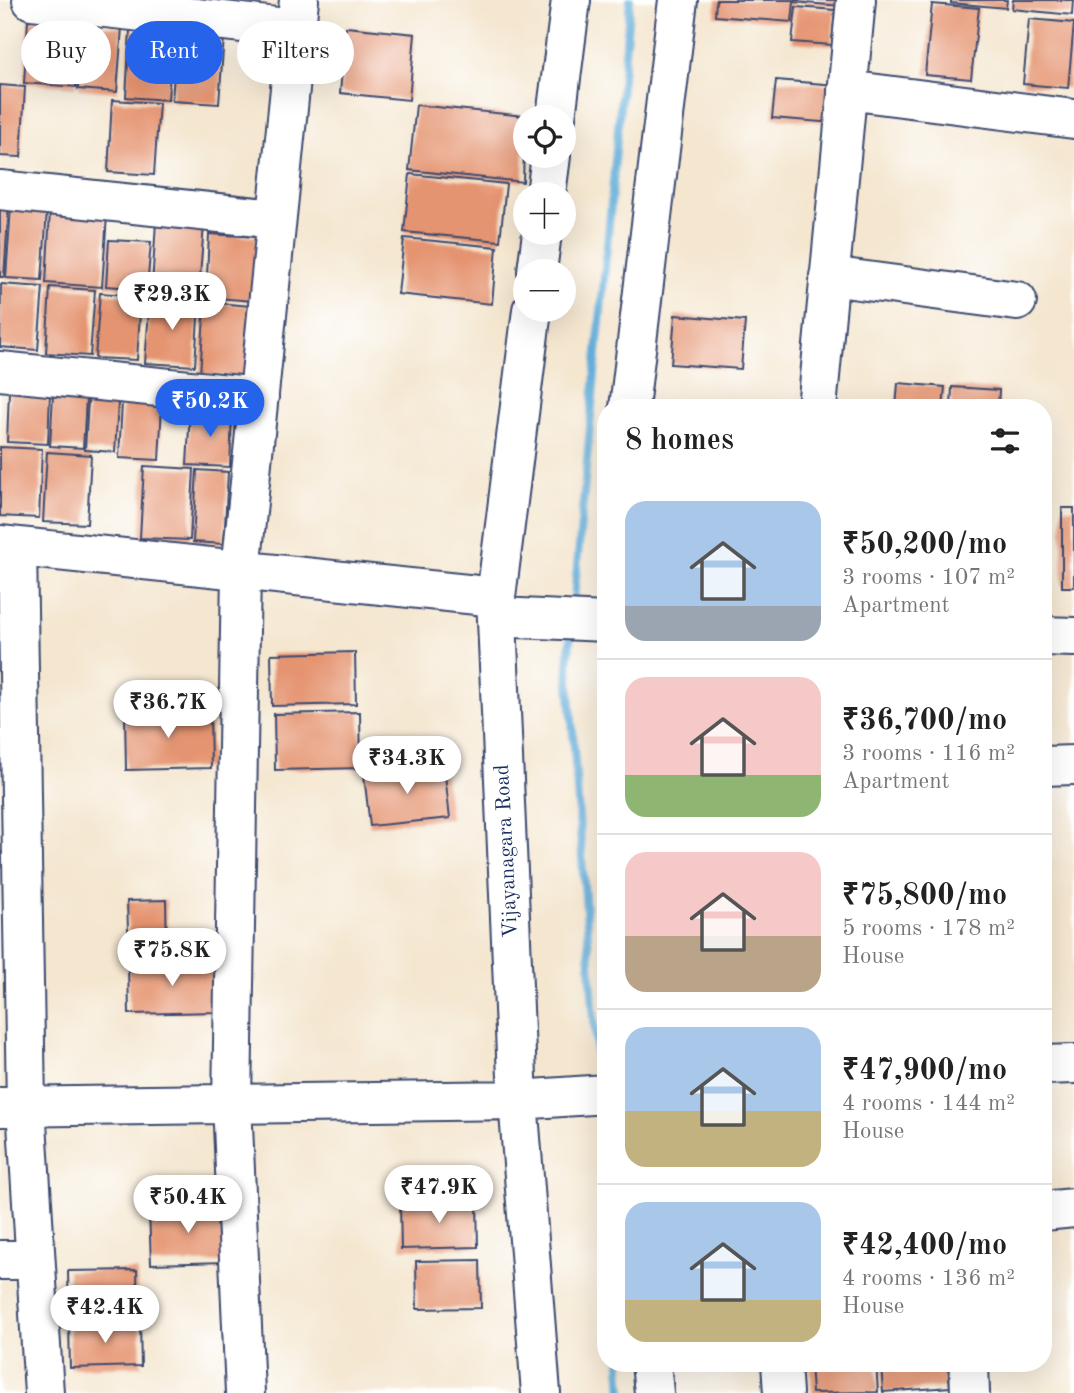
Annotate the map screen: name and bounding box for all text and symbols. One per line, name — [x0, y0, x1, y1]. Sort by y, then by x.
chip: Buy — [21, 21, 111, 84]
chip: Rent — [125, 21, 223, 84]
chip: Filters — [237, 21, 354, 84]
map controls — [513, 105, 576, 322]
button: locate — [513, 105, 576, 168]
button: + — [513, 182, 576, 245]
button: − — [513, 259, 576, 322]
pin: ₹29.3K — [115, 272, 229, 332]
text: ₹29.3K — [133, 283, 211, 306]
pin: ₹50.2K — [153, 380, 267, 439]
text: ₹50.2K — [171, 390, 249, 413]
icon: filters — [986, 422, 1024, 460]
text: 8 homes — [625, 426, 734, 456]
icon: home — [681, 529, 765, 613]
text: ₹50,200/mo — [842, 530, 1007, 560]
text: 3 rooms · 107 m² — [842, 566, 1015, 589]
text: Apartment — [842, 594, 950, 617]
pin: ₹36.7K — [111, 680, 225, 740]
text: ₹36.7K — [129, 691, 207, 714]
icon: home — [681, 705, 765, 789]
text: ₹36,700/mo — [842, 706, 1007, 736]
pin: ₹34.3K — [350, 736, 464, 796]
text: 3 rooms · 116 m² — [842, 742, 1015, 765]
text: ₹34.3K — [368, 747, 446, 770]
street label: Vijayanagara Road — [492, 764, 522, 938]
text: Apartment — [842, 770, 950, 793]
icon: home — [681, 880, 765, 964]
text: ₹75,800/mo — [842, 881, 1007, 911]
text: 5 rooms · 178 m² — [842, 917, 1015, 940]
pin: ₹75.8K — [115, 928, 229, 988]
text: ₹75.8K — [133, 939, 211, 962]
text: House — [842, 945, 904, 968]
icon: home — [681, 1055, 765, 1139]
text: ₹47,900/mo — [842, 1056, 1007, 1086]
text: 4 rooms · 144 m² — [842, 1092, 1015, 1115]
text: House — [842, 1120, 904, 1143]
pin: ₹47.9K — [382, 1166, 496, 1225]
pin: ₹50.4K — [131, 1176, 245, 1235]
text: ₹47.9K — [400, 1176, 478, 1199]
text: ₹50.4K — [149, 1186, 227, 1209]
icon: home — [681, 1230, 765, 1314]
text: ₹42,400/mo — [842, 1231, 1007, 1261]
text: 4 rooms · 136 m² — [842, 1267, 1015, 1290]
pin: ₹42.4K — [48, 1286, 162, 1345]
text: House — [842, 1295, 904, 1318]
text: ₹42.4K — [66, 1296, 144, 1319]

